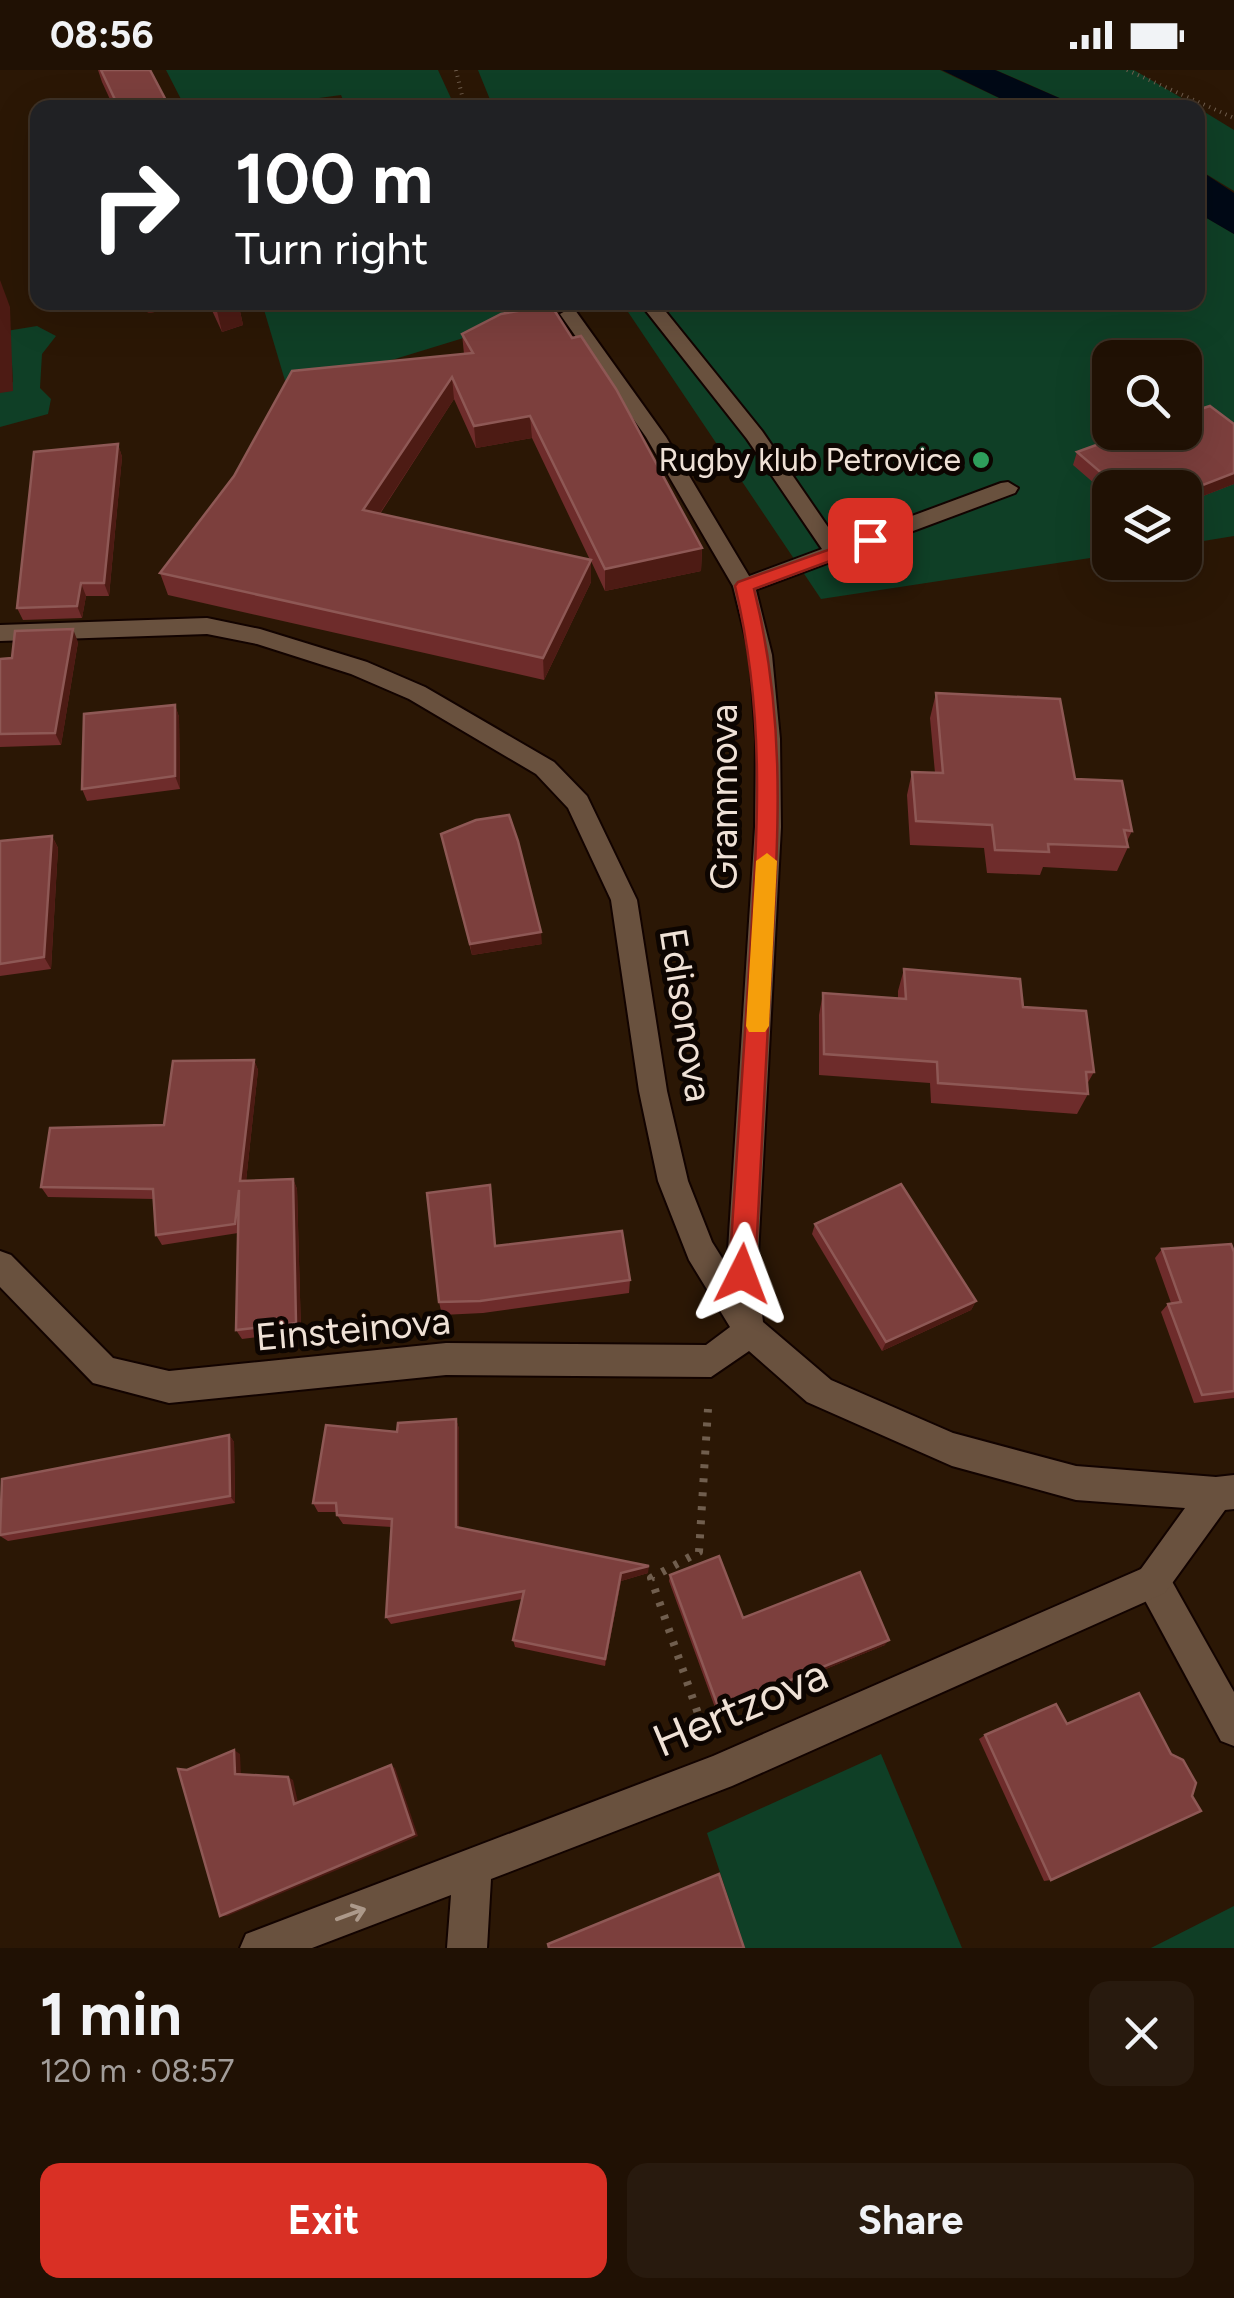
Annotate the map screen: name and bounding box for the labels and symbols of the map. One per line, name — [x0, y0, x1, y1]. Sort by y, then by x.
place label: Rugby klub Petrovice — [659, 441, 961, 479]
marker: Rugby klub Petrovice — [970, 449, 992, 471]
pin — [828, 498, 913, 583]
street label: Grammova — [701, 704, 747, 890]
street label: Edisonova — [650, 925, 722, 1105]
position arrow — [690, 1222, 794, 1326]
street label: Einsteinova — [254, 1298, 452, 1360]
street label: Hertzova — [645, 1646, 835, 1768]
one-way arrow — [335, 1904, 366, 1922]

